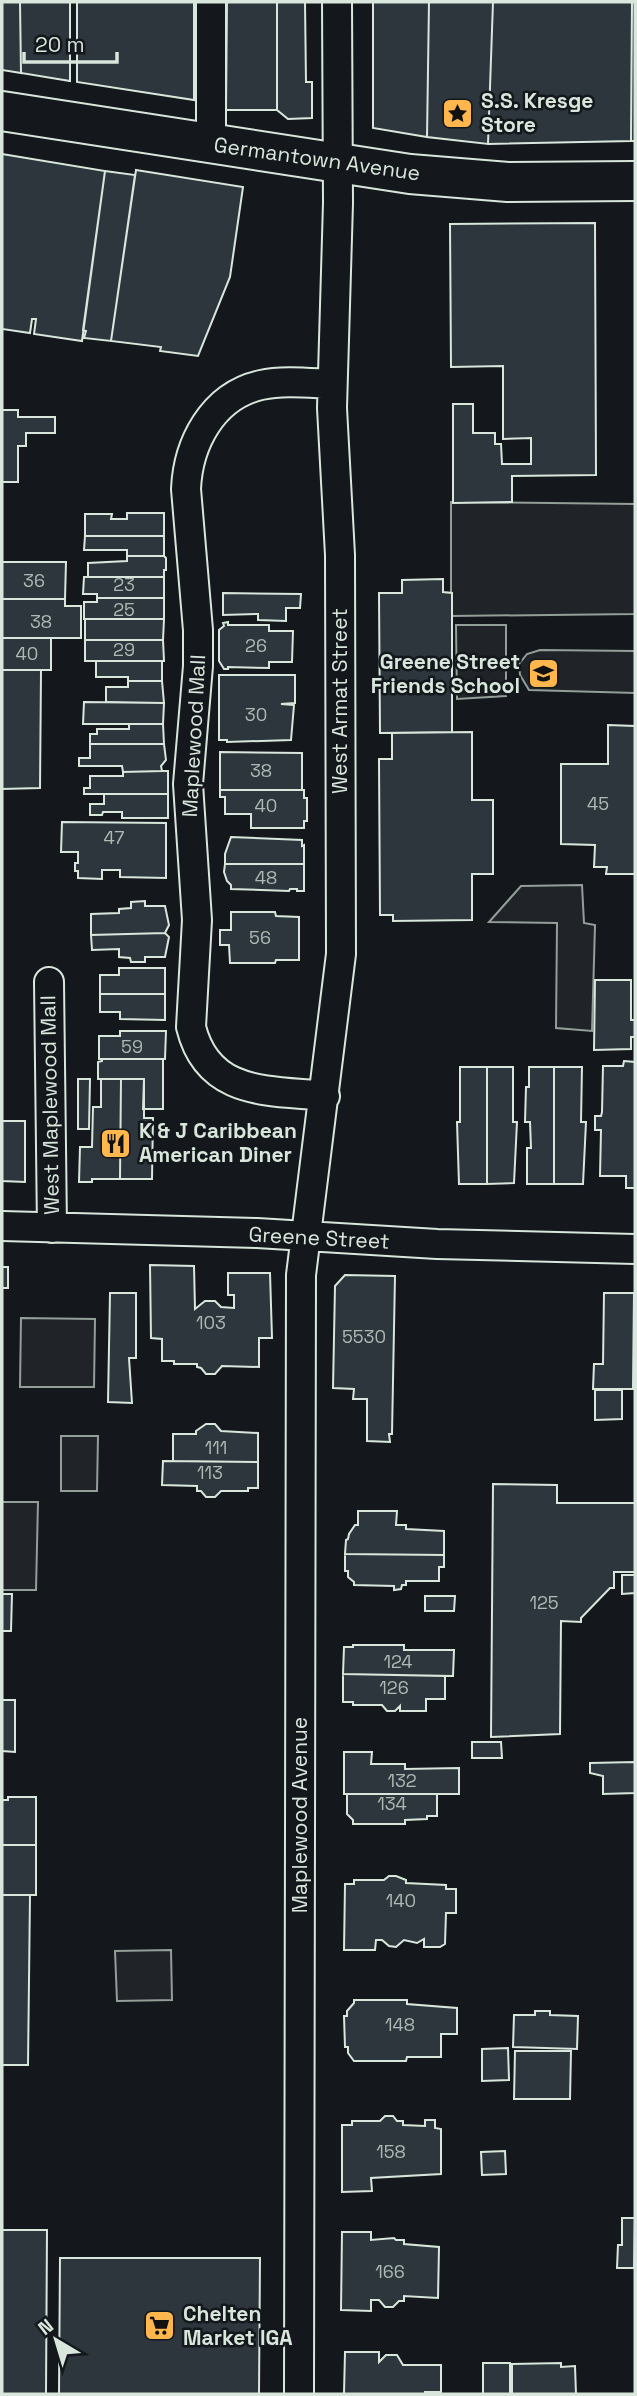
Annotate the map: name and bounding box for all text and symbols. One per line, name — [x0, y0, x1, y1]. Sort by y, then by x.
scale bar — [24, 21, 117, 65]
text: 20 m — [35, 31, 85, 58]
place label: S.S. Kresge Store — [481, 87, 593, 138]
place icon: S.S. Kresge Store — [441, 96, 475, 130]
street label: Germantown Avenue — [212, 131, 422, 186]
house number: 36 — [23, 569, 45, 592]
house number: 23 — [113, 573, 135, 596]
house number: 25 — [113, 598, 135, 621]
street label: West Armat Street — [326, 608, 353, 794]
house number: 38 — [30, 610, 52, 633]
house number: 26 — [245, 634, 267, 657]
house number: 29 — [113, 638, 135, 661]
house number: 40 — [16, 642, 38, 665]
place label: Greene Street Friends School — [371, 648, 520, 699]
street label: Maplewood Mall — [176, 654, 211, 818]
school or university icon: Greene Street Friends School — [526, 657, 560, 691]
house number: 30 — [245, 703, 267, 726]
house number: 38 — [250, 759, 272, 782]
house number: 45 — [587, 792, 609, 815]
house number: 40 — [255, 794, 277, 817]
house number: 47 — [104, 826, 124, 849]
house number: 48 — [255, 866, 277, 889]
house number: 56 — [249, 926, 271, 949]
street label: West Maplewood Mall — [34, 995, 65, 1215]
house number: 59 — [121, 1035, 143, 1058]
place label: K & J Caribbean American Diner — [139, 1117, 297, 1168]
restaurant icon: K & J Caribbean American Diner — [99, 1126, 133, 1160]
street label: Greene Street — [248, 1220, 390, 1255]
house number: 103 — [196, 1311, 226, 1334]
house number: 5530 — [342, 1325, 386, 1348]
house number: 111 — [205, 1436, 227, 1459]
house number: 113 — [197, 1461, 223, 1484]
house number: 125 — [529, 1591, 559, 1614]
house number: 124 — [383, 1650, 413, 1673]
house number: 126 — [379, 1676, 409, 1699]
street label: Maplewood Avenue — [286, 1717, 313, 1913]
house number: 132 — [387, 1769, 417, 1792]
house number: 134 — [377, 1792, 407, 1815]
house number: 140 — [386, 1889, 416, 1912]
house number: 148 — [385, 2013, 415, 2036]
house number: 158 — [376, 2140, 406, 2163]
house number: 166 — [375, 2260, 405, 2283]
place label: Chelten Market IGA — [183, 2300, 293, 2351]
north arrow — [21, 2305, 91, 2375]
supermarket icon: Chelten Market IGA — [143, 2309, 177, 2343]
text: N — [33, 2313, 59, 2341]

